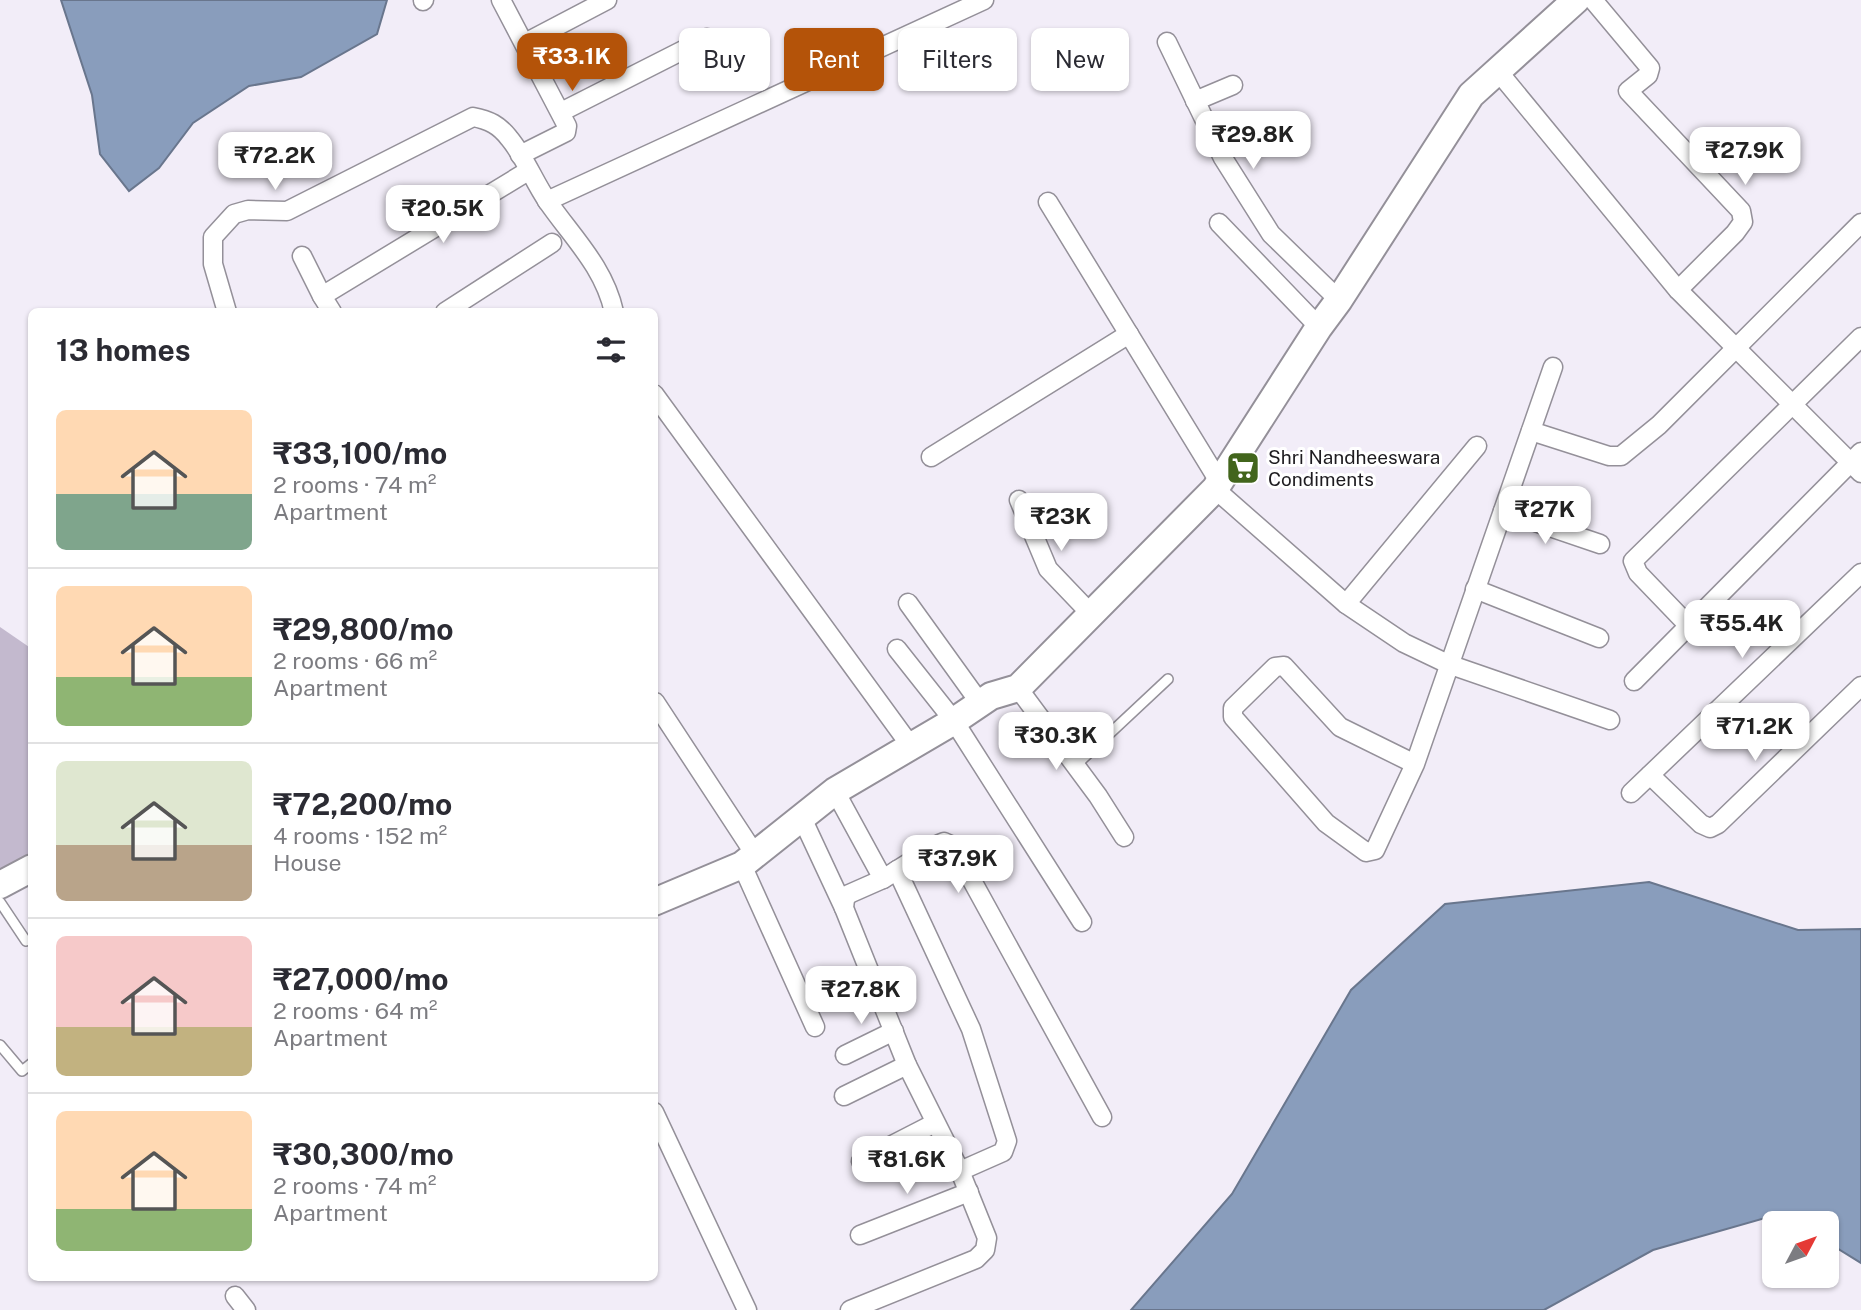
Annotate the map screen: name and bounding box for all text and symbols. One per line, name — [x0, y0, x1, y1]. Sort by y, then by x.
chip: Buy — [679, 28, 770, 91]
chip: Rent — [784, 28, 884, 91]
chip: Filters — [898, 28, 1017, 91]
chip: New — [1031, 28, 1129, 91]
pin: ₹33.1K — [515, 34, 629, 93]
text: ₹33.1K — [533, 42, 611, 69]
pin: ₹29.8K — [1196, 111, 1310, 171]
text: ₹29.8K — [1212, 120, 1294, 147]
pin: ₹27.9K — [1688, 128, 1802, 187]
pin: ₹72.2K — [218, 132, 332, 192]
text: ₹27.9K — [1705, 136, 1785, 163]
text: ₹72.2K — [234, 141, 316, 168]
pin: ₹20.5K — [386, 186, 500, 245]
text: ₹20.5K — [402, 194, 484, 221]
icon: filters — [592, 331, 630, 369]
text: 13 homes — [56, 332, 191, 368]
text: ₹33,100/mo — [273, 435, 447, 471]
icon: home — [112, 438, 196, 522]
place label: Shri Nandheeswara Condiments — [1268, 446, 1440, 490]
supermarket icon: Shri Nandheeswara Condiments — [1224, 449, 1262, 487]
text: 2 rooms · 74 m² — [273, 471, 436, 498]
pin: ₹27K — [1504, 486, 1586, 546]
pin: ₹23K — [1020, 494, 1102, 553]
text: ₹27K — [1515, 495, 1575, 522]
text: Apartment — [273, 498, 388, 525]
text: ₹23K — [1030, 502, 1092, 529]
pin: ₹55.4K — [1685, 600, 1799, 660]
text: ₹55.4K — [1700, 609, 1784, 636]
text: ₹29,800/mo — [273, 611, 454, 647]
icon: home — [112, 614, 196, 698]
text: 2 rooms · 66 m² — [273, 647, 437, 674]
text: Apartment — [273, 674, 388, 701]
pin: ₹71.2K — [1698, 704, 1812, 763]
pin: ₹30.3K — [999, 712, 1113, 772]
text: ₹71.2K — [1716, 712, 1794, 739]
text: ₹30.3K — [1015, 721, 1097, 748]
text: ₹72,200/mo — [273, 786, 452, 822]
icon: home — [112, 789, 196, 873]
text: 4 rooms · 152 m² — [273, 822, 447, 849]
pin: ₹37.9K — [901, 836, 1015, 895]
text: ₹37.9K — [918, 844, 998, 871]
text: House — [273, 849, 341, 876]
text: ₹27,000/mo — [273, 961, 448, 997]
icon: home — [112, 964, 196, 1048]
pin: ₹27.8K — [804, 967, 918, 1026]
text: ₹27.8K — [821, 975, 901, 1002]
text: 2 rooms · 64 m² — [273, 997, 437, 1024]
text: Apartment — [273, 1024, 388, 1051]
text: ₹30,300/mo — [273, 1136, 454, 1172]
pin: ₹81.6K — [850, 1136, 964, 1196]
icon: home — [112, 1139, 196, 1223]
text: ₹81.6K — [868, 1145, 946, 1172]
text: 2 rooms · 74 m² — [273, 1172, 436, 1199]
text: Apartment — [273, 1199, 388, 1226]
north arrow — [1762, 1211, 1839, 1288]
map controls — [1762, 1211, 1839, 1288]

